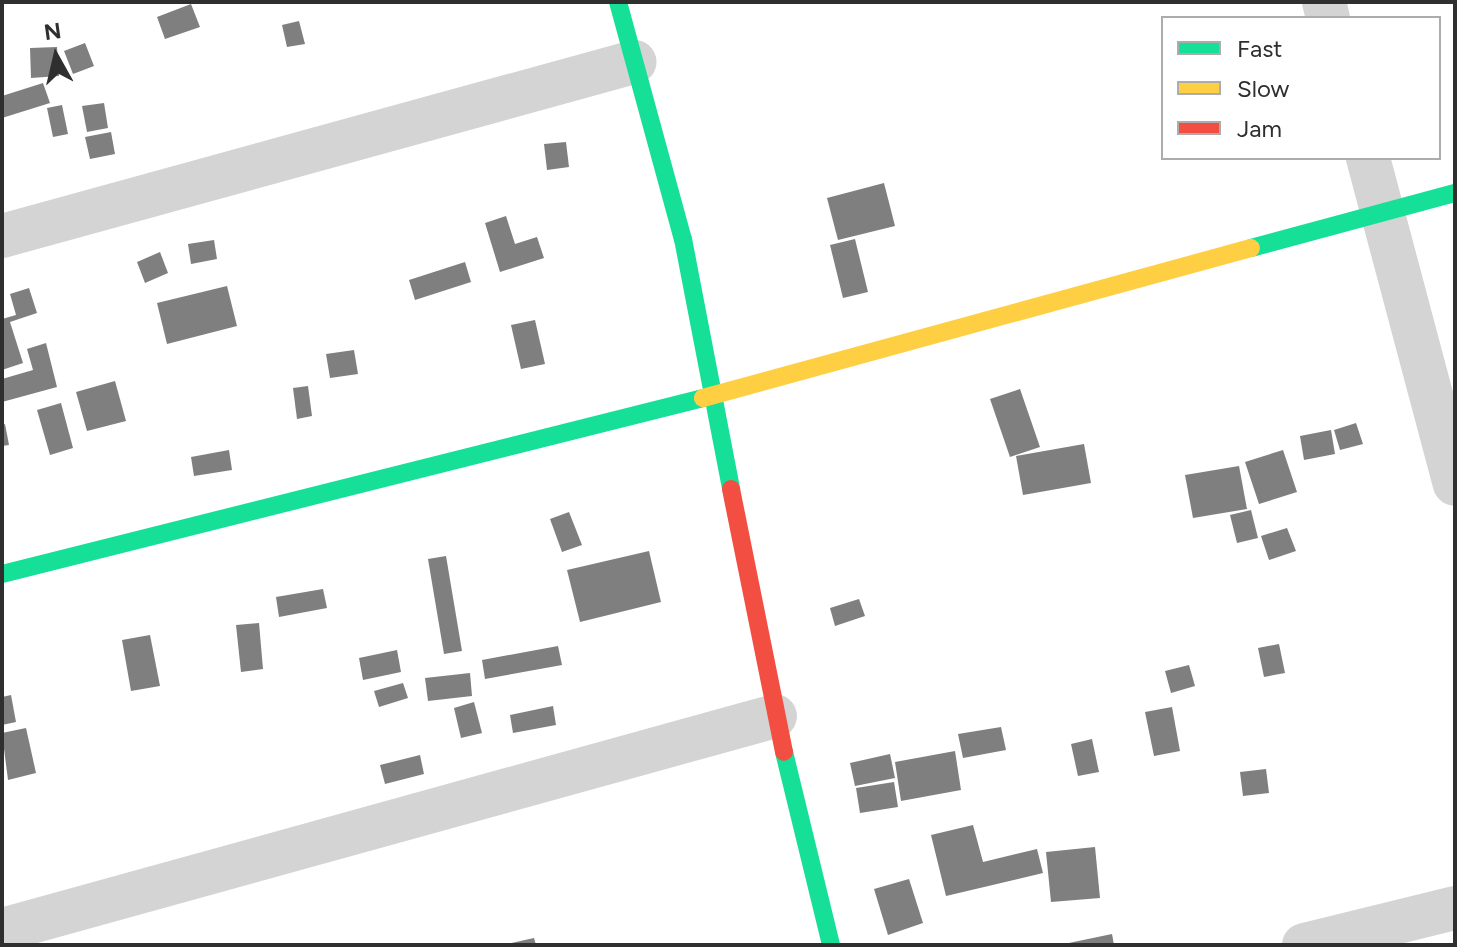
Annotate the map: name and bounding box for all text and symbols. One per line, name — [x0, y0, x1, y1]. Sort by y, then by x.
north arrow — [16, 16, 96, 96]
legend — [1161, 16, 1441, 160]
text: N — [42, 17, 63, 46]
text: Fast — [1237, 34, 1282, 63]
text: Slow — [1237, 74, 1289, 103]
text: Jam — [1237, 114, 1282, 143]

